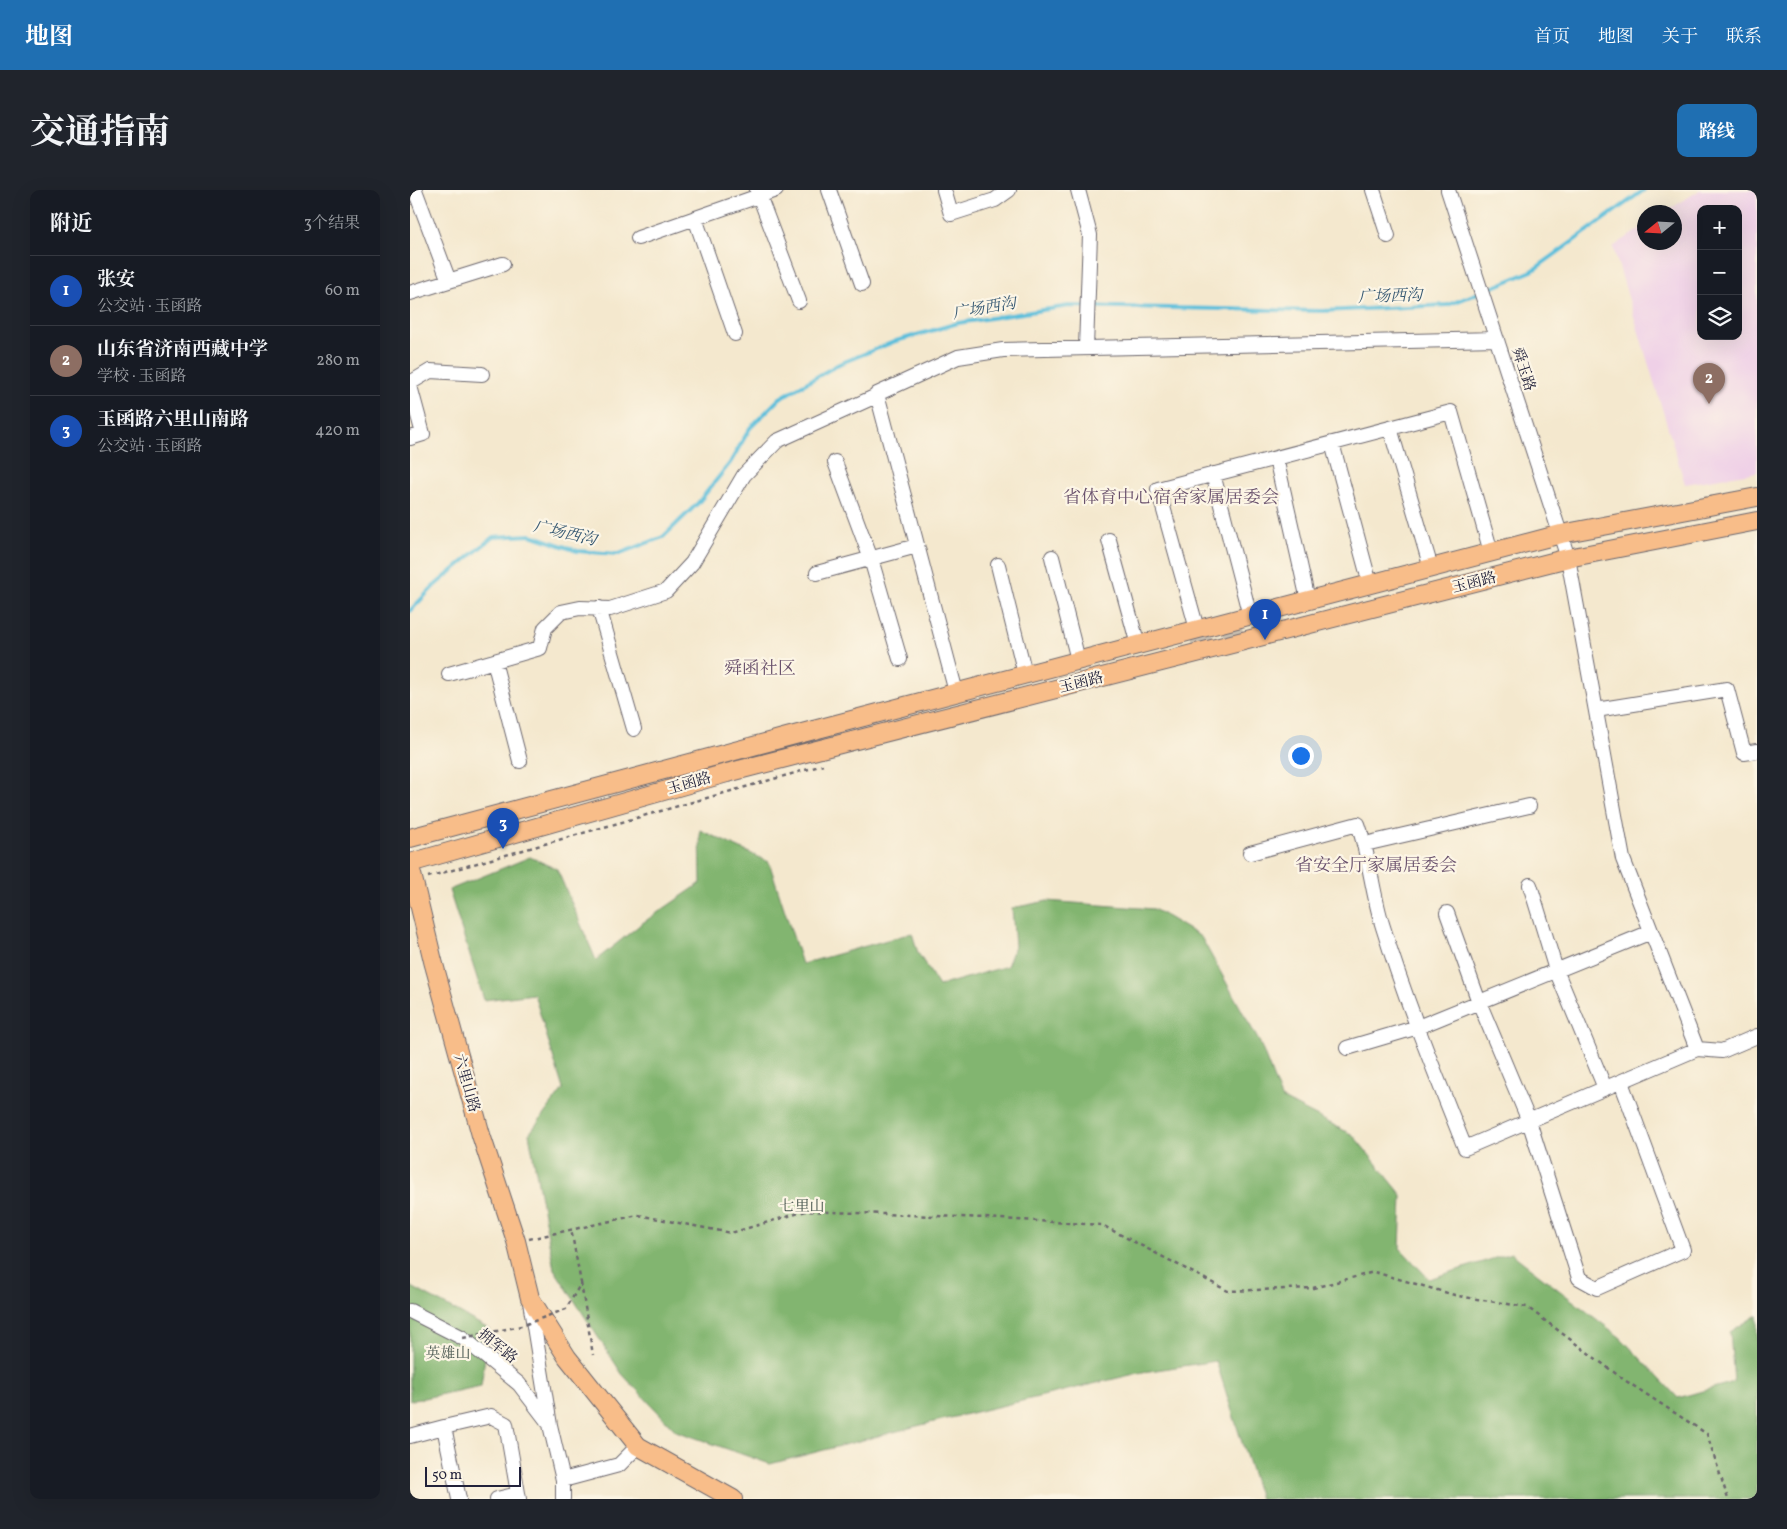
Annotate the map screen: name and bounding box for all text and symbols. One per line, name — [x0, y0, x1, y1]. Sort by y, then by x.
text: 地图 — [25, 21, 73, 55]
text: 首页 — [1534, 25, 1570, 50]
text: 地图 — [1598, 25, 1634, 50]
text: 关于 — [1662, 25, 1698, 50]
text: 联系 — [1726, 25, 1762, 50]
button: 路线 — [1677, 104, 1757, 157]
text: 交通指南 — [30, 110, 170, 158]
north arrow — [1637, 205, 1682, 250]
map controls — [1697, 205, 1742, 340]
button: + — [1697, 205, 1742, 250]
text: 附近 — [50, 210, 92, 239]
text: 3个结果 — [304, 213, 360, 235]
button: − — [1697, 250, 1742, 295]
text: 张安 — [97, 267, 135, 293]
text: 1 — [63, 280, 69, 302]
text: 60 m — [325, 280, 360, 302]
water label: 广场西沟 — [1358, 285, 1425, 309]
water label: 广场西沟 — [951, 292, 1021, 325]
button: layers — [1697, 295, 1742, 340]
text: 公交站 · 玉函路 — [97, 296, 203, 318]
text: 山东省济南西藏中学 — [97, 337, 268, 363]
street label: 舜玉路 — [1506, 345, 1540, 394]
text: 2 — [62, 350, 70, 372]
text: 280 m — [316, 350, 360, 372]
pin: 2 — [1693, 363, 1725, 404]
text: 学校 · 玉函路 — [97, 366, 187, 388]
text: 玉函路六里山南路 — [97, 407, 249, 433]
text: 3 — [62, 420, 70, 442]
text: 420 m — [315, 420, 360, 442]
text: 公交站 · 玉函路 — [97, 436, 203, 458]
district label: 省体育中心宿舍家属居委会 — [1063, 486, 1279, 511]
water label: 广场西沟 — [531, 516, 601, 553]
street label: 玉函路 — [1450, 568, 1499, 599]
pin: 1 — [1249, 599, 1281, 640]
district label: 舜函社区 — [724, 657, 796, 682]
street label: 玉函路 — [1057, 668, 1106, 699]
your location — [1288, 743, 1314, 769]
street label: 玉函路 — [665, 768, 714, 801]
pin: 3 — [487, 808, 519, 849]
district label: 省安全厅家属居委会 — [1295, 854, 1457, 879]
street label: 六里山路 — [447, 1052, 484, 1115]
park label: 七里山 — [779, 1197, 825, 1218]
street label: 拥军路 — [473, 1325, 521, 1369]
park label: 英雄山 — [425, 1344, 471, 1365]
scale bar — [425, 1464, 521, 1487]
text: 50 m — [432, 1466, 462, 1485]

